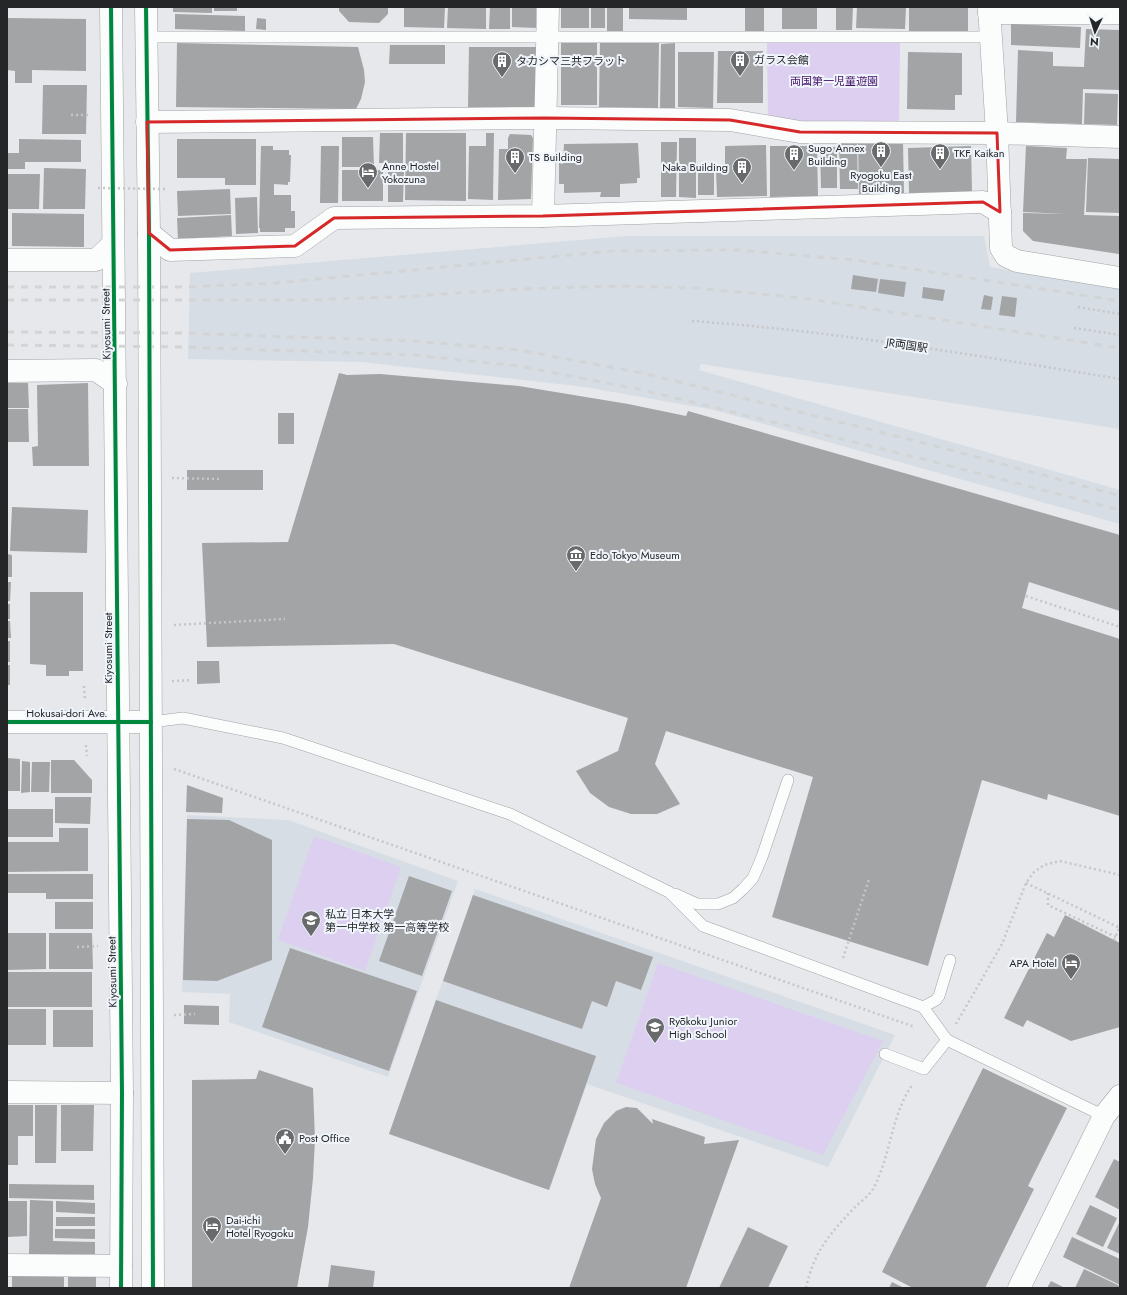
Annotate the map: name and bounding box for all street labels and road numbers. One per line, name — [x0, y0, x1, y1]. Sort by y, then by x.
street label: Kiyosumi Street — [97, 288, 115, 360]
street label: JR両国駅 — [883, 334, 929, 356]
street label: Kiyosumi Street — [100, 612, 116, 683]
street label: Hokusai-dori Ave. — [26, 705, 108, 721]
street label: Kiyosumi Street — [103, 936, 121, 1008]

